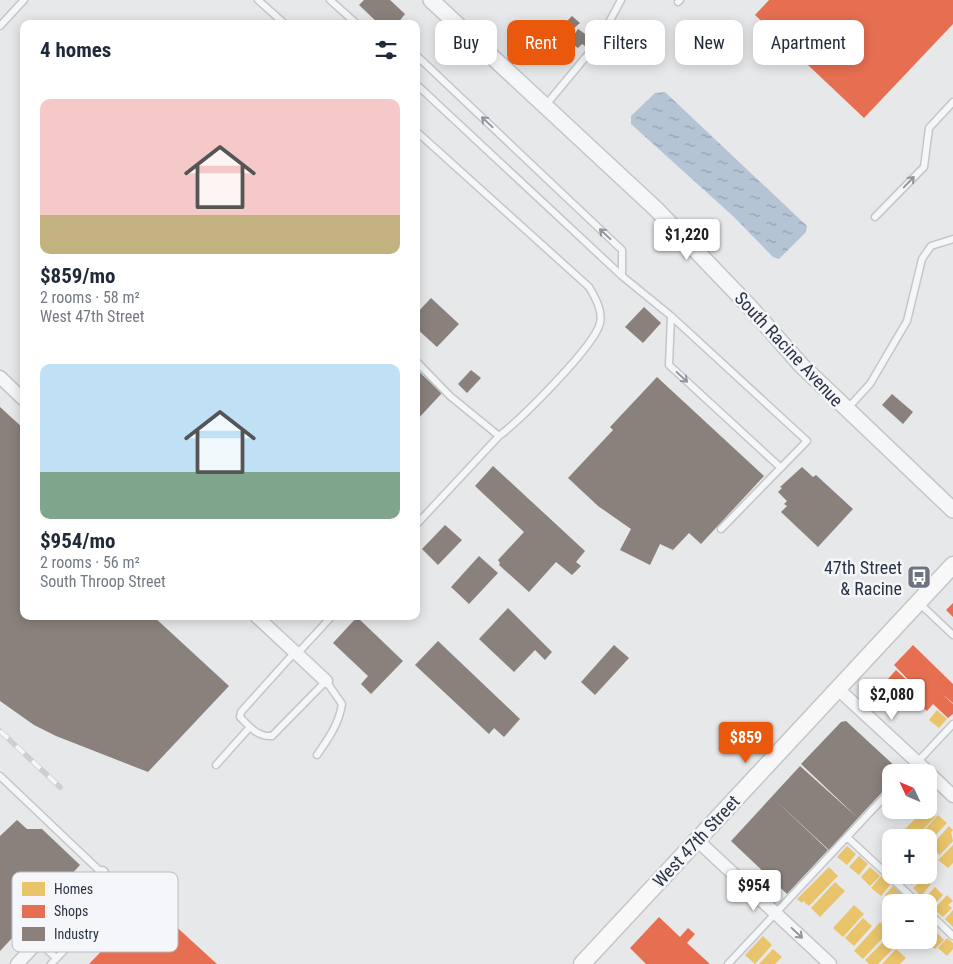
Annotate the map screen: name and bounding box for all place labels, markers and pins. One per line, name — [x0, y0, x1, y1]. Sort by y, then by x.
pin: $1,220 — [646, 218, 728, 261]
place label: 47th Street & Racine — [824, 557, 902, 599]
bus stop icon: 47th Street & Racine — [906, 564, 932, 590]
pin: $2,080 — [851, 678, 933, 721]
pin: $859 — [716, 722, 776, 764]
pin: $954 — [724, 870, 784, 912]

